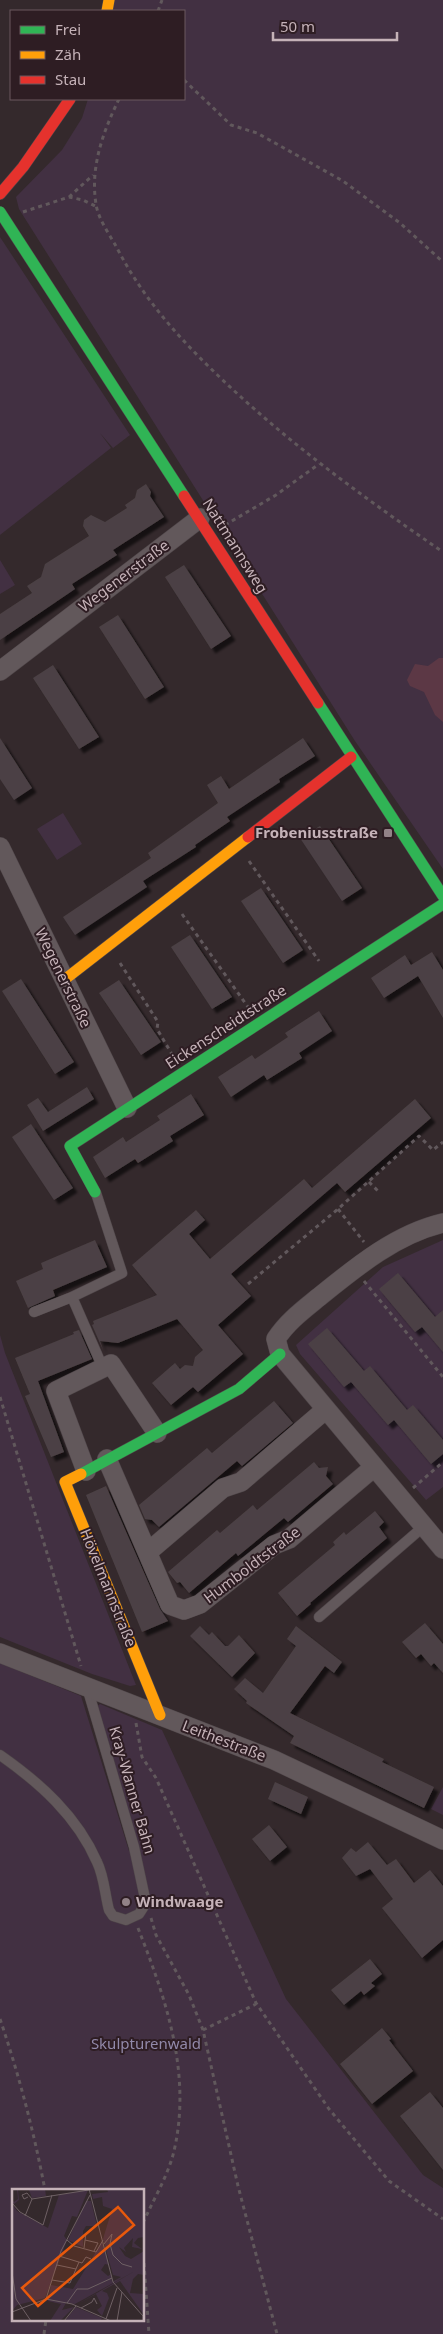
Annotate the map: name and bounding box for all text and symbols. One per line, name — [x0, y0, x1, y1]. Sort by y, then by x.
legend — [10, 10, 185, 100]
scale bar — [273, 10, 397, 42]
text: 50 m — [280, 16, 315, 36]
text: Frei — [55, 19, 81, 39]
text: Zäh — [55, 44, 81, 64]
text: Stau — [55, 69, 86, 89]
street label: Nattmannsweg — [199, 494, 273, 597]
street label: Wegenerstraße — [74, 535, 173, 616]
place label: Frobeniusstraße — [255, 822, 378, 842]
marker: Frobeniusstraße — [382, 827, 394, 839]
street label: Wegenerstraße — [31, 924, 97, 1031]
street label: Eickenscheidtstraße — [161, 979, 290, 1073]
street label: Humboldtstraße — [199, 1521, 304, 1607]
street label: Hövelmannstraße — [76, 1526, 142, 1650]
street label: Leithestraße — [180, 1715, 269, 1765]
street label: Kray-Wanner Bahn — [105, 1724, 161, 1856]
place label: Windwaage — [136, 1891, 224, 1911]
marker: Windwaage — [120, 1896, 132, 1908]
park label: Skulpturenwald — [91, 2033, 201, 2053]
inset map — [12, 2189, 145, 2322]

